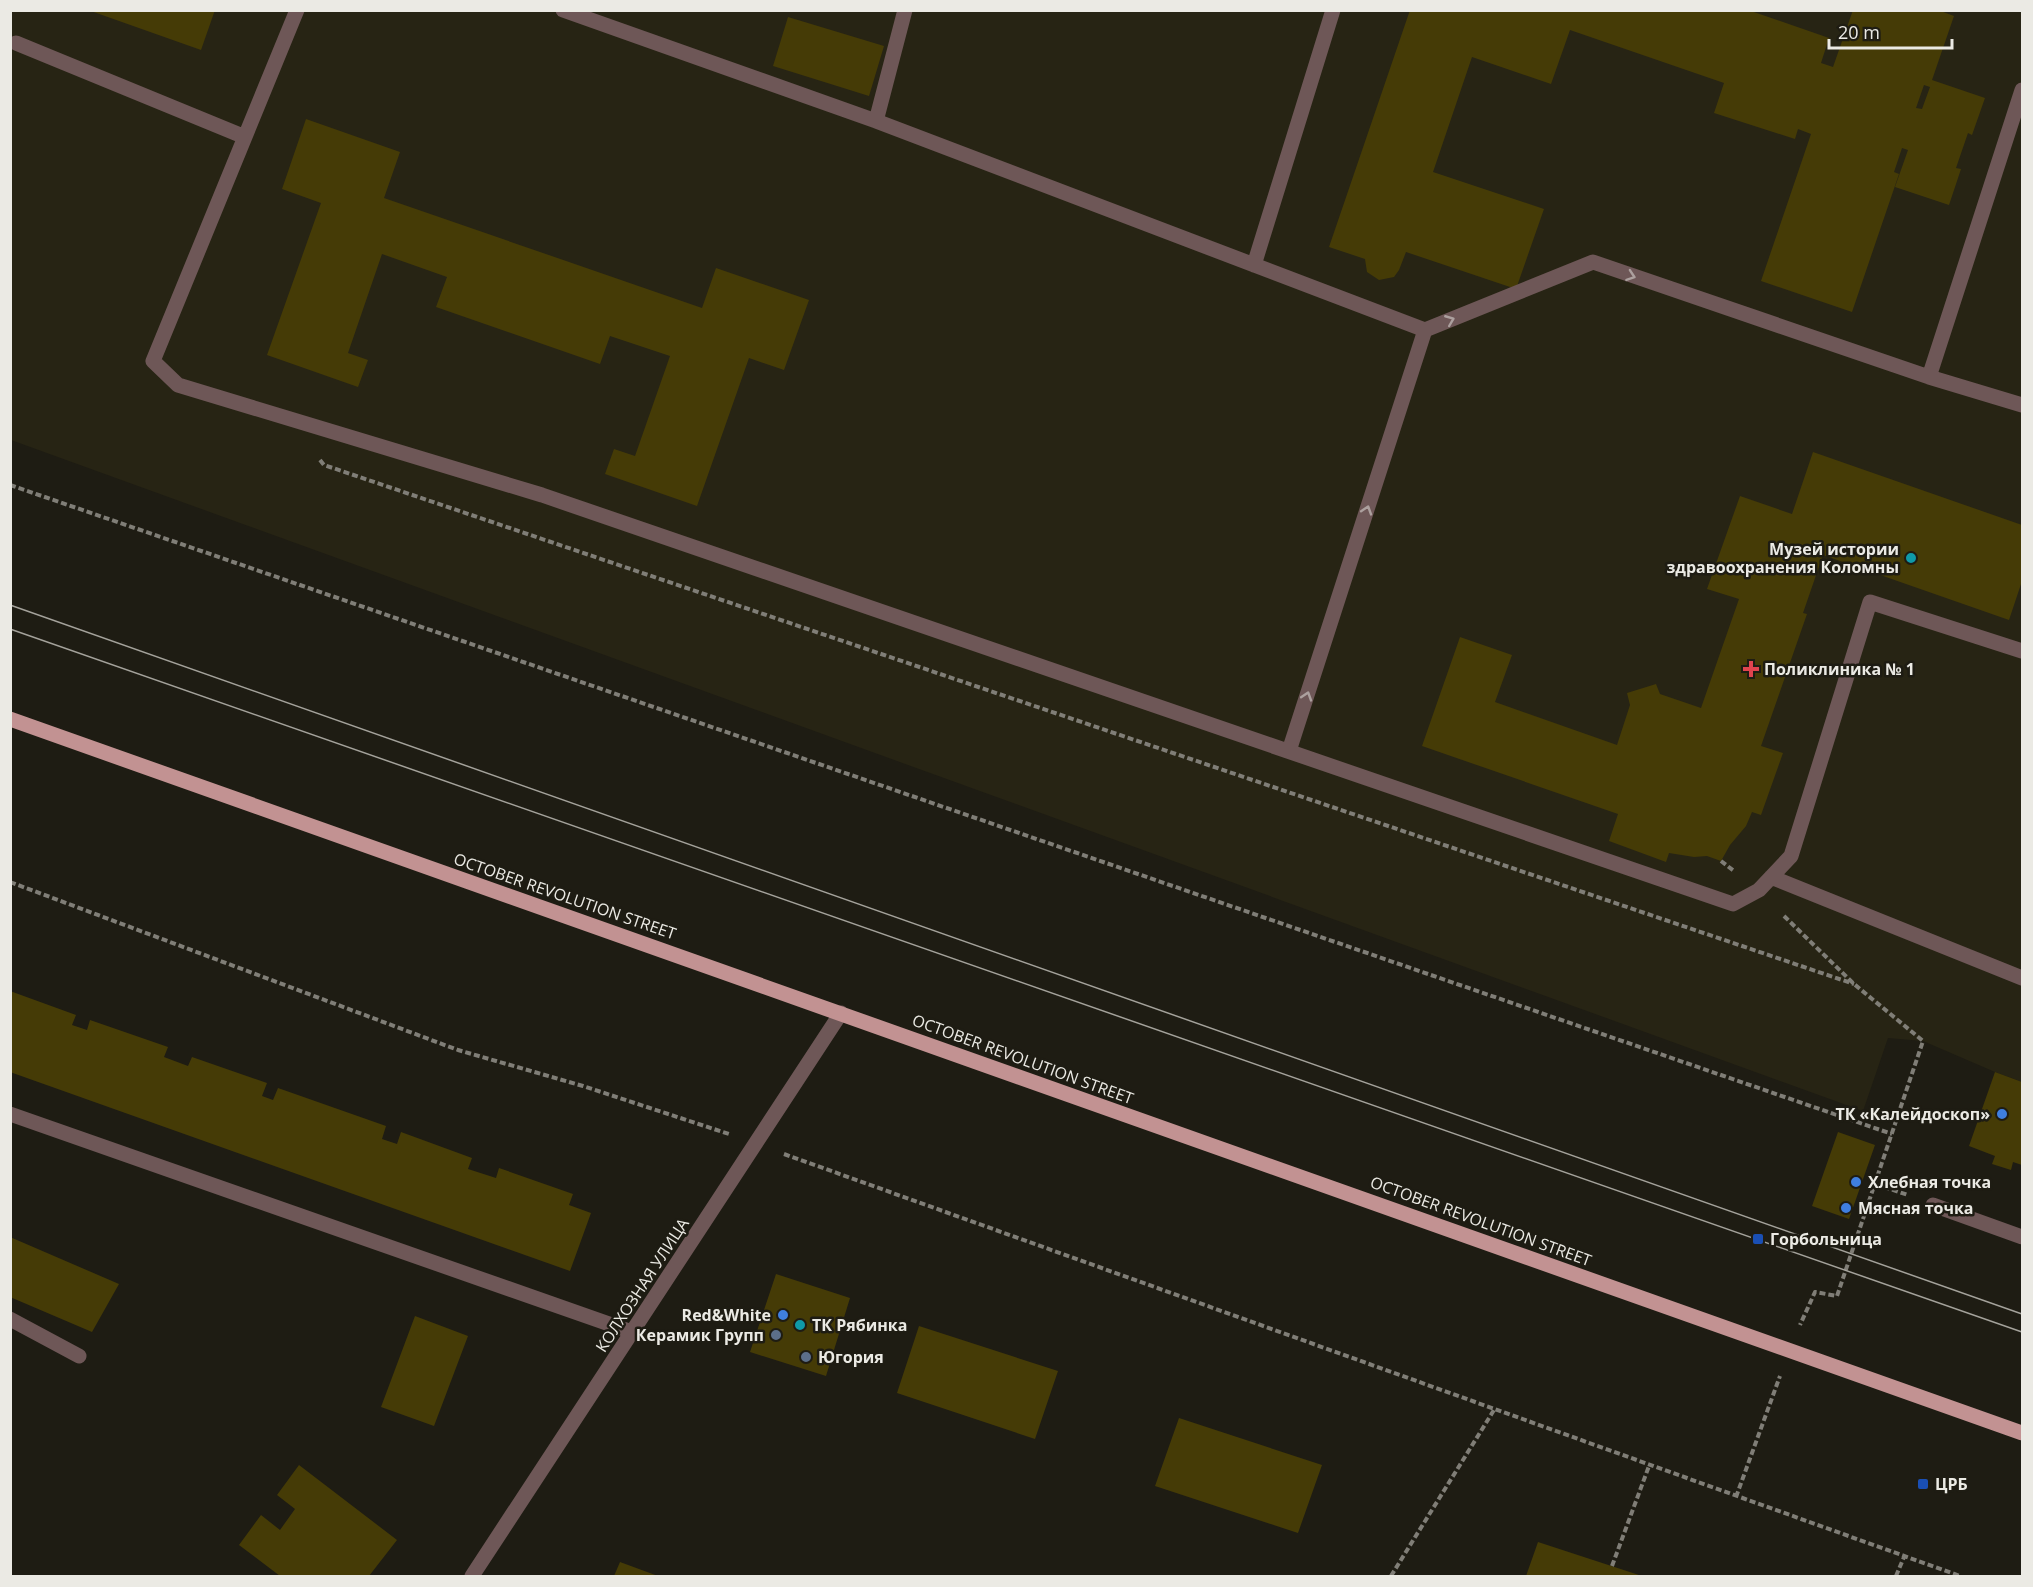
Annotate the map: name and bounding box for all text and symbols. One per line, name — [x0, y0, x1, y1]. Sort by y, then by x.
scale bar — [1829, 12, 1952, 50]
text: 20 m — [1838, 20, 1880, 44]
one-way arrow — [1625, 268, 1636, 281]
one-way arrow — [1443, 315, 1454, 327]
one-way arrow — [1360, 505, 1372, 516]
place label: Музей истории здравоохранения Коломны — [1666, 538, 1899, 578]
marker: Музей истории здравоохранения Коломны — [1904, 551, 1918, 565]
place label: Поликлиника № 1 — [1764, 658, 1915, 680]
marker: Поликлиника № 1 — [1742, 660, 1760, 678]
one-way arrow — [1300, 691, 1312, 702]
street label: OCTOBER REVOLUTION STREET — [451, 848, 679, 945]
street label: OCTOBER REVOLUTION STREET — [909, 1009, 1137, 1109]
place label: ТК «Калейдоскоп» — [1835, 1103, 1990, 1125]
marker: ТК «Калейдоскоп» — [1995, 1107, 2009, 1121]
street label: OCTOBER REVOLUTION STREET — [1367, 1171, 1595, 1271]
place label: Хлебная точка — [1868, 1171, 1991, 1193]
marker: Хлебная точка — [1849, 1175, 1863, 1189]
place label: Мясная точка — [1858, 1197, 1974, 1219]
marker: Мясная точка — [1839, 1201, 1853, 1215]
street label: КОЛХОЗНАЯ УЛИЦА — [590, 1213, 694, 1356]
place label: Горбольница — [1770, 1228, 1882, 1250]
marker: Горбольница — [1751, 1232, 1765, 1246]
place label: Red&White — [682, 1304, 771, 1326]
marker: Red&White — [776, 1308, 790, 1322]
place label: ТК Рябинка — [812, 1314, 907, 1336]
marker: ТК Рябинка — [793, 1318, 807, 1332]
place label: Керамик Групп — [636, 1324, 764, 1346]
marker: Керамик Групп — [769, 1328, 783, 1342]
place label: Югория — [818, 1346, 884, 1368]
marker: Югория — [799, 1350, 813, 1364]
place label: ЦРБ — [1935, 1473, 1968, 1495]
marker: ЦРБ — [1916, 1477, 1930, 1491]

